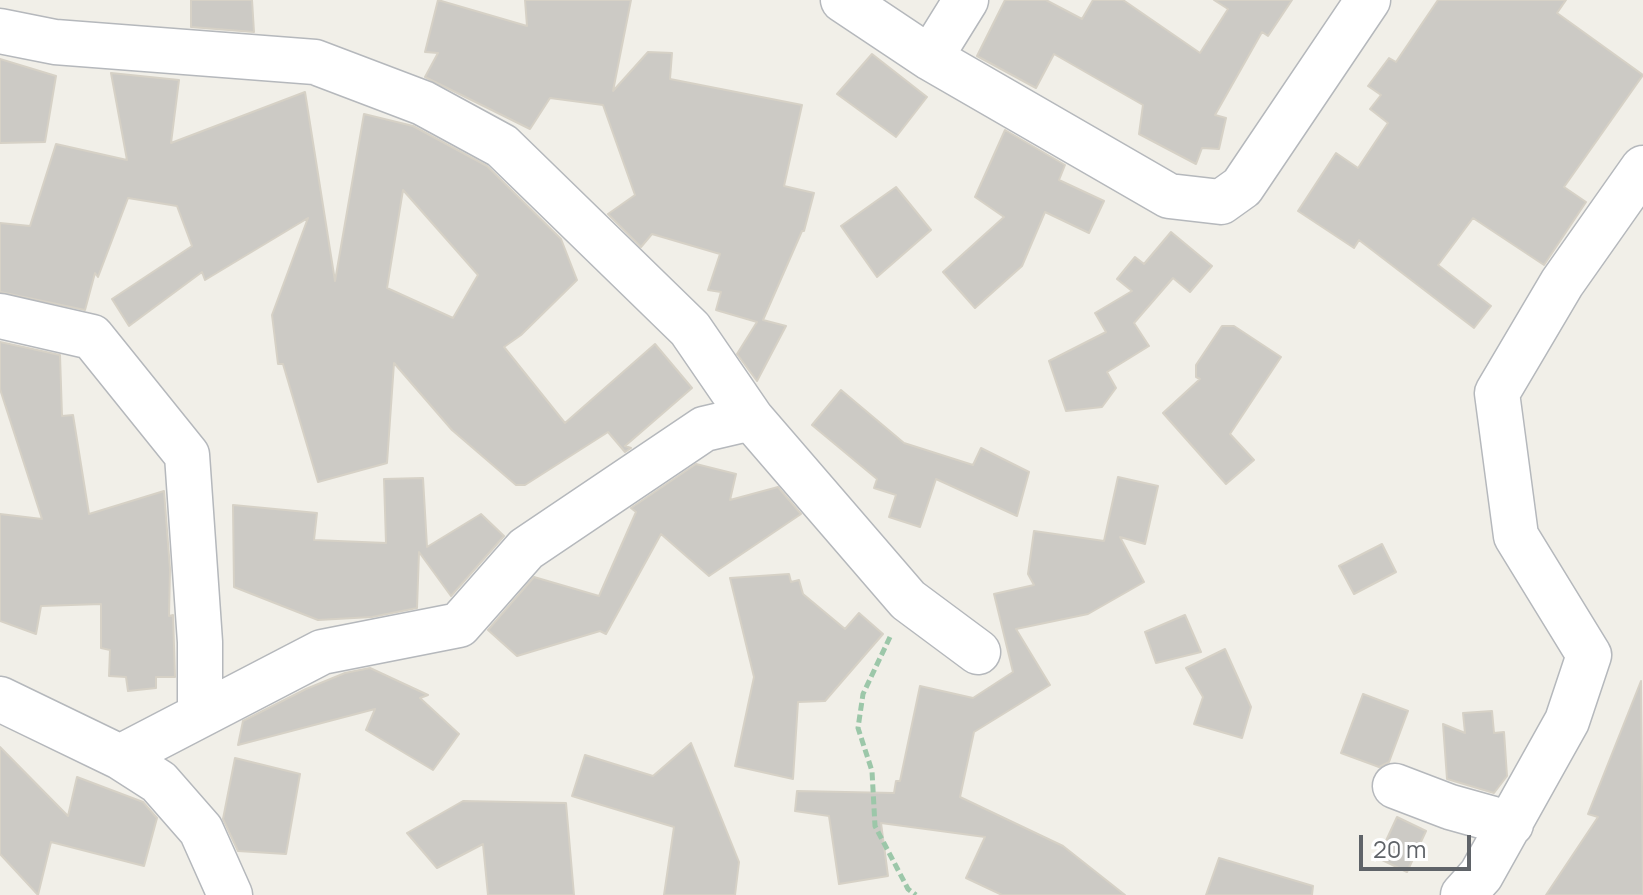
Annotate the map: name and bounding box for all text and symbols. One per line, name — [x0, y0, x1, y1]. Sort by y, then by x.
scale bar — [1363, 819, 1475, 869]
text: 20 m — [1373, 832, 1426, 865]

